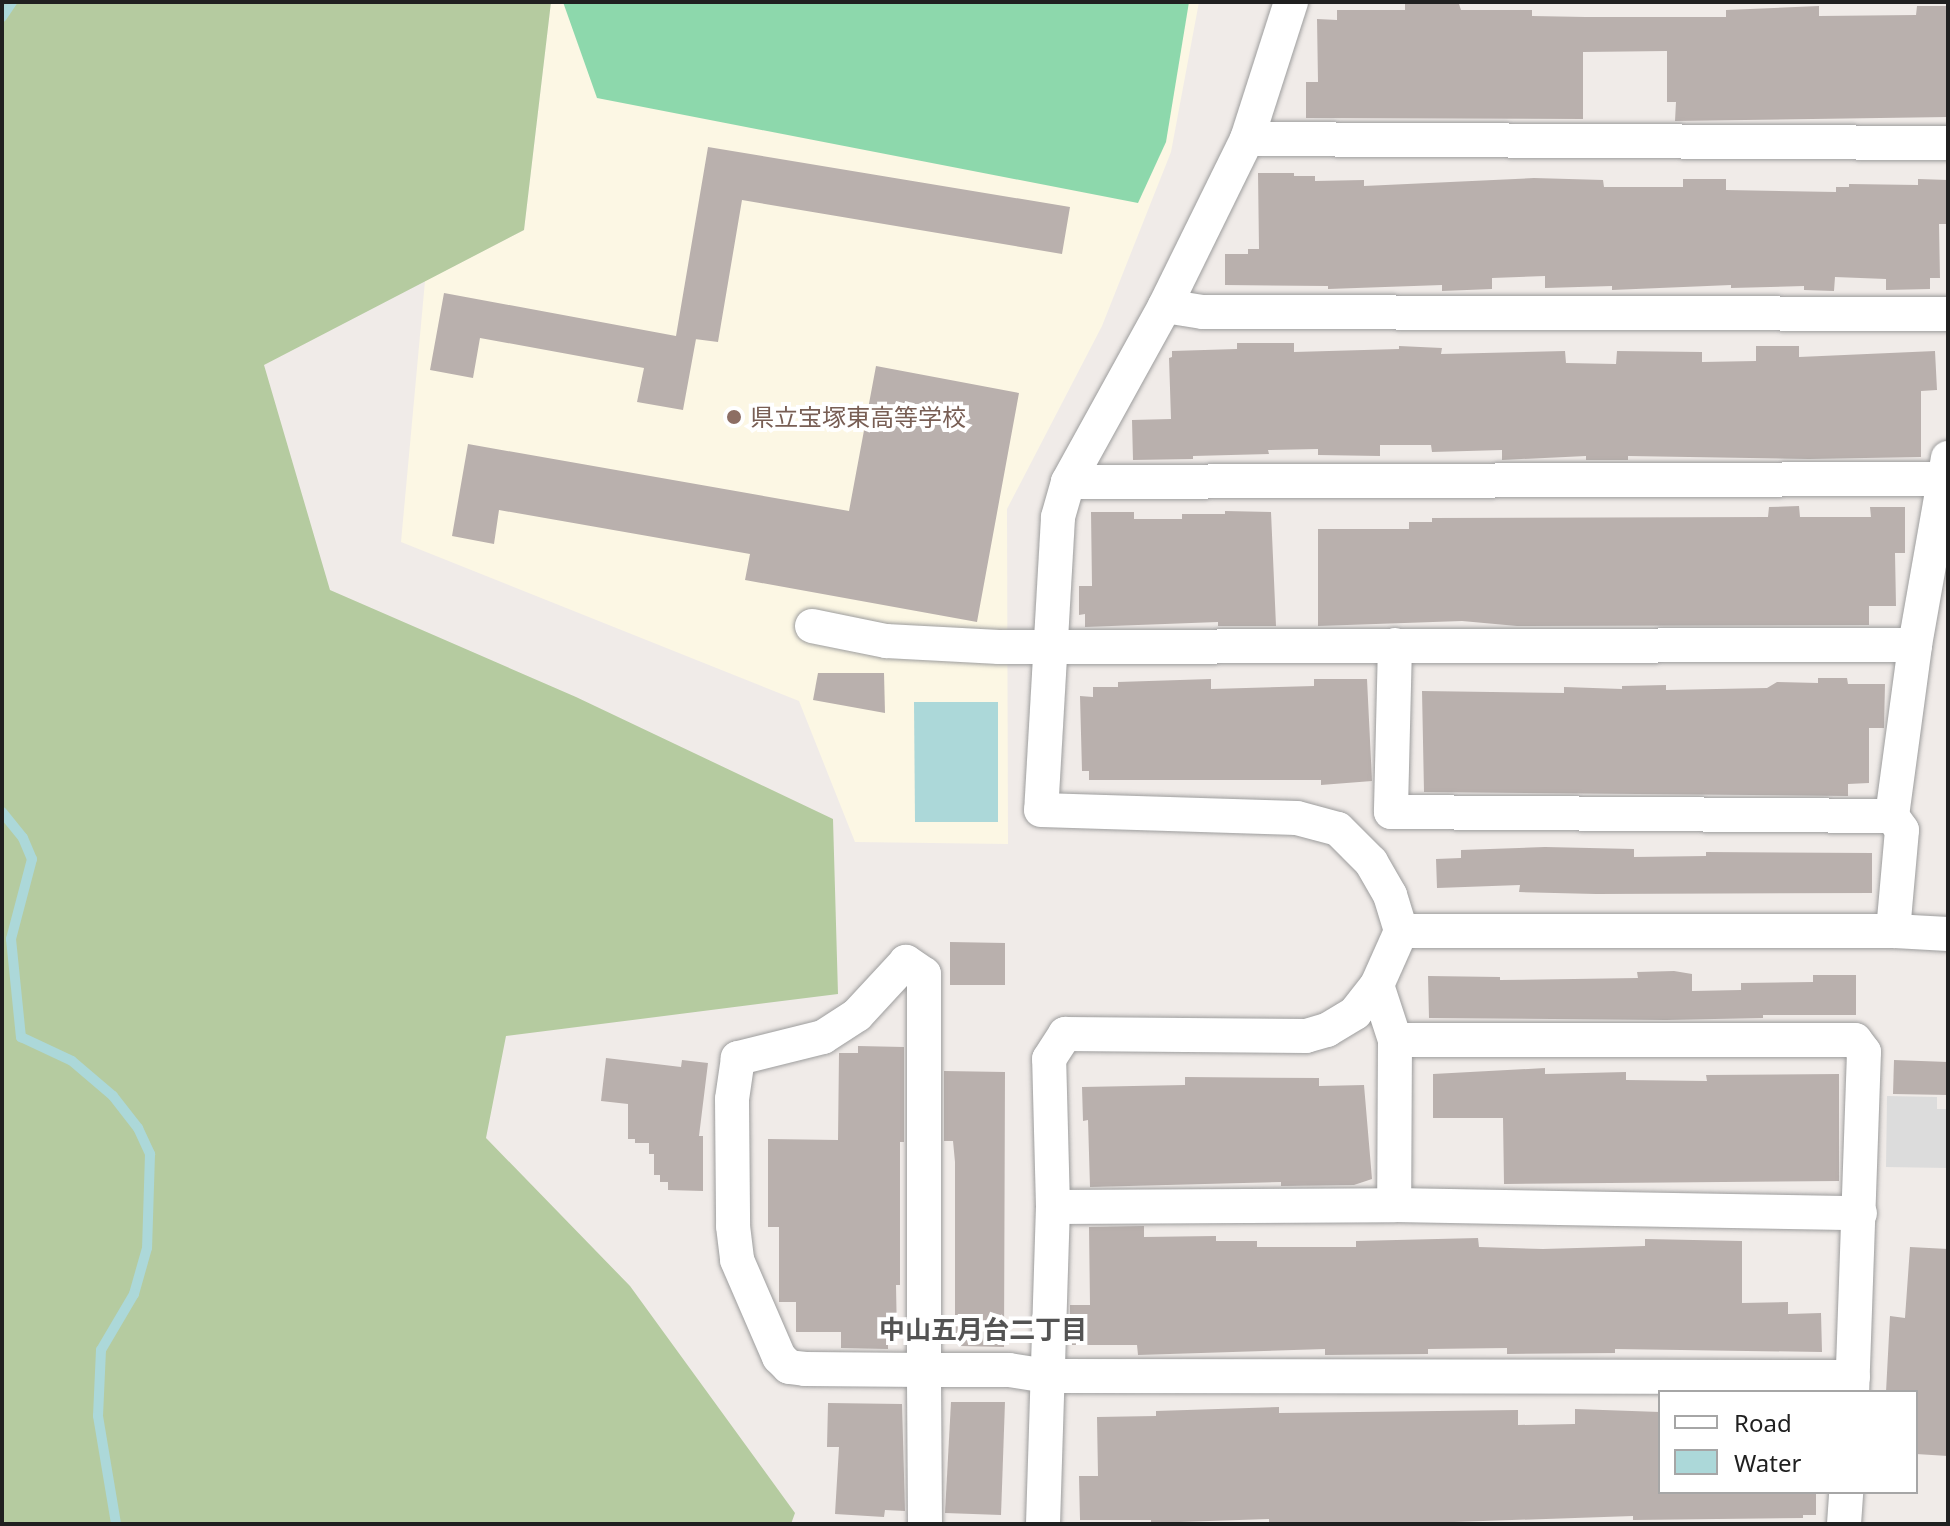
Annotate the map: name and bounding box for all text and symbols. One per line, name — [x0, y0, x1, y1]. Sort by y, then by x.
place label: 県立宝塚東高等学校 — [750, 403, 966, 431]
marker: 県立宝塚東高等学校 — [725, 408, 743, 426]
district label: 中山五月台二丁目 — [879, 1314, 1087, 1346]
legend — [1658, 1390, 1918, 1494]
text: Road — [1734, 1406, 1792, 1439]
text: Water — [1734, 1446, 1801, 1479]

